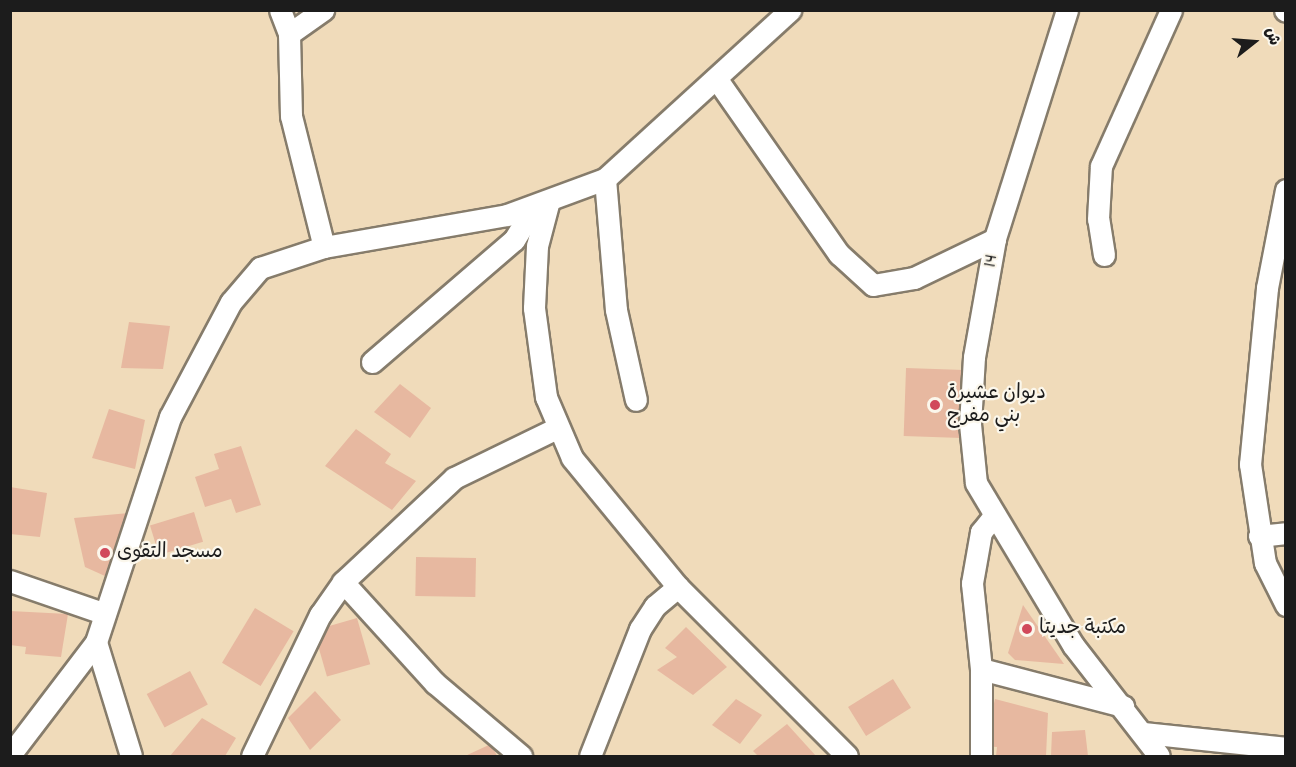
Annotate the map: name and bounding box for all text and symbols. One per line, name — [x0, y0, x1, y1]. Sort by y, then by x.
north arrow — [1224, 12, 1284, 72]
text: ش — [1258, 25, 1285, 48]
street label: 14 — [979, 253, 1005, 269]
place label: ديوان عشيرة بني مفرج — [947, 382, 1046, 429]
marker: ديوان عشيرة بني مفرج — [928, 398, 942, 412]
place label: مسجد التقوى — [117, 541, 223, 565]
marker: مسجد التقوى — [98, 546, 112, 560]
place label: مكتبة جديتا — [1039, 617, 1126, 641]
marker: مكتبة جديتا — [1020, 622, 1034, 636]

